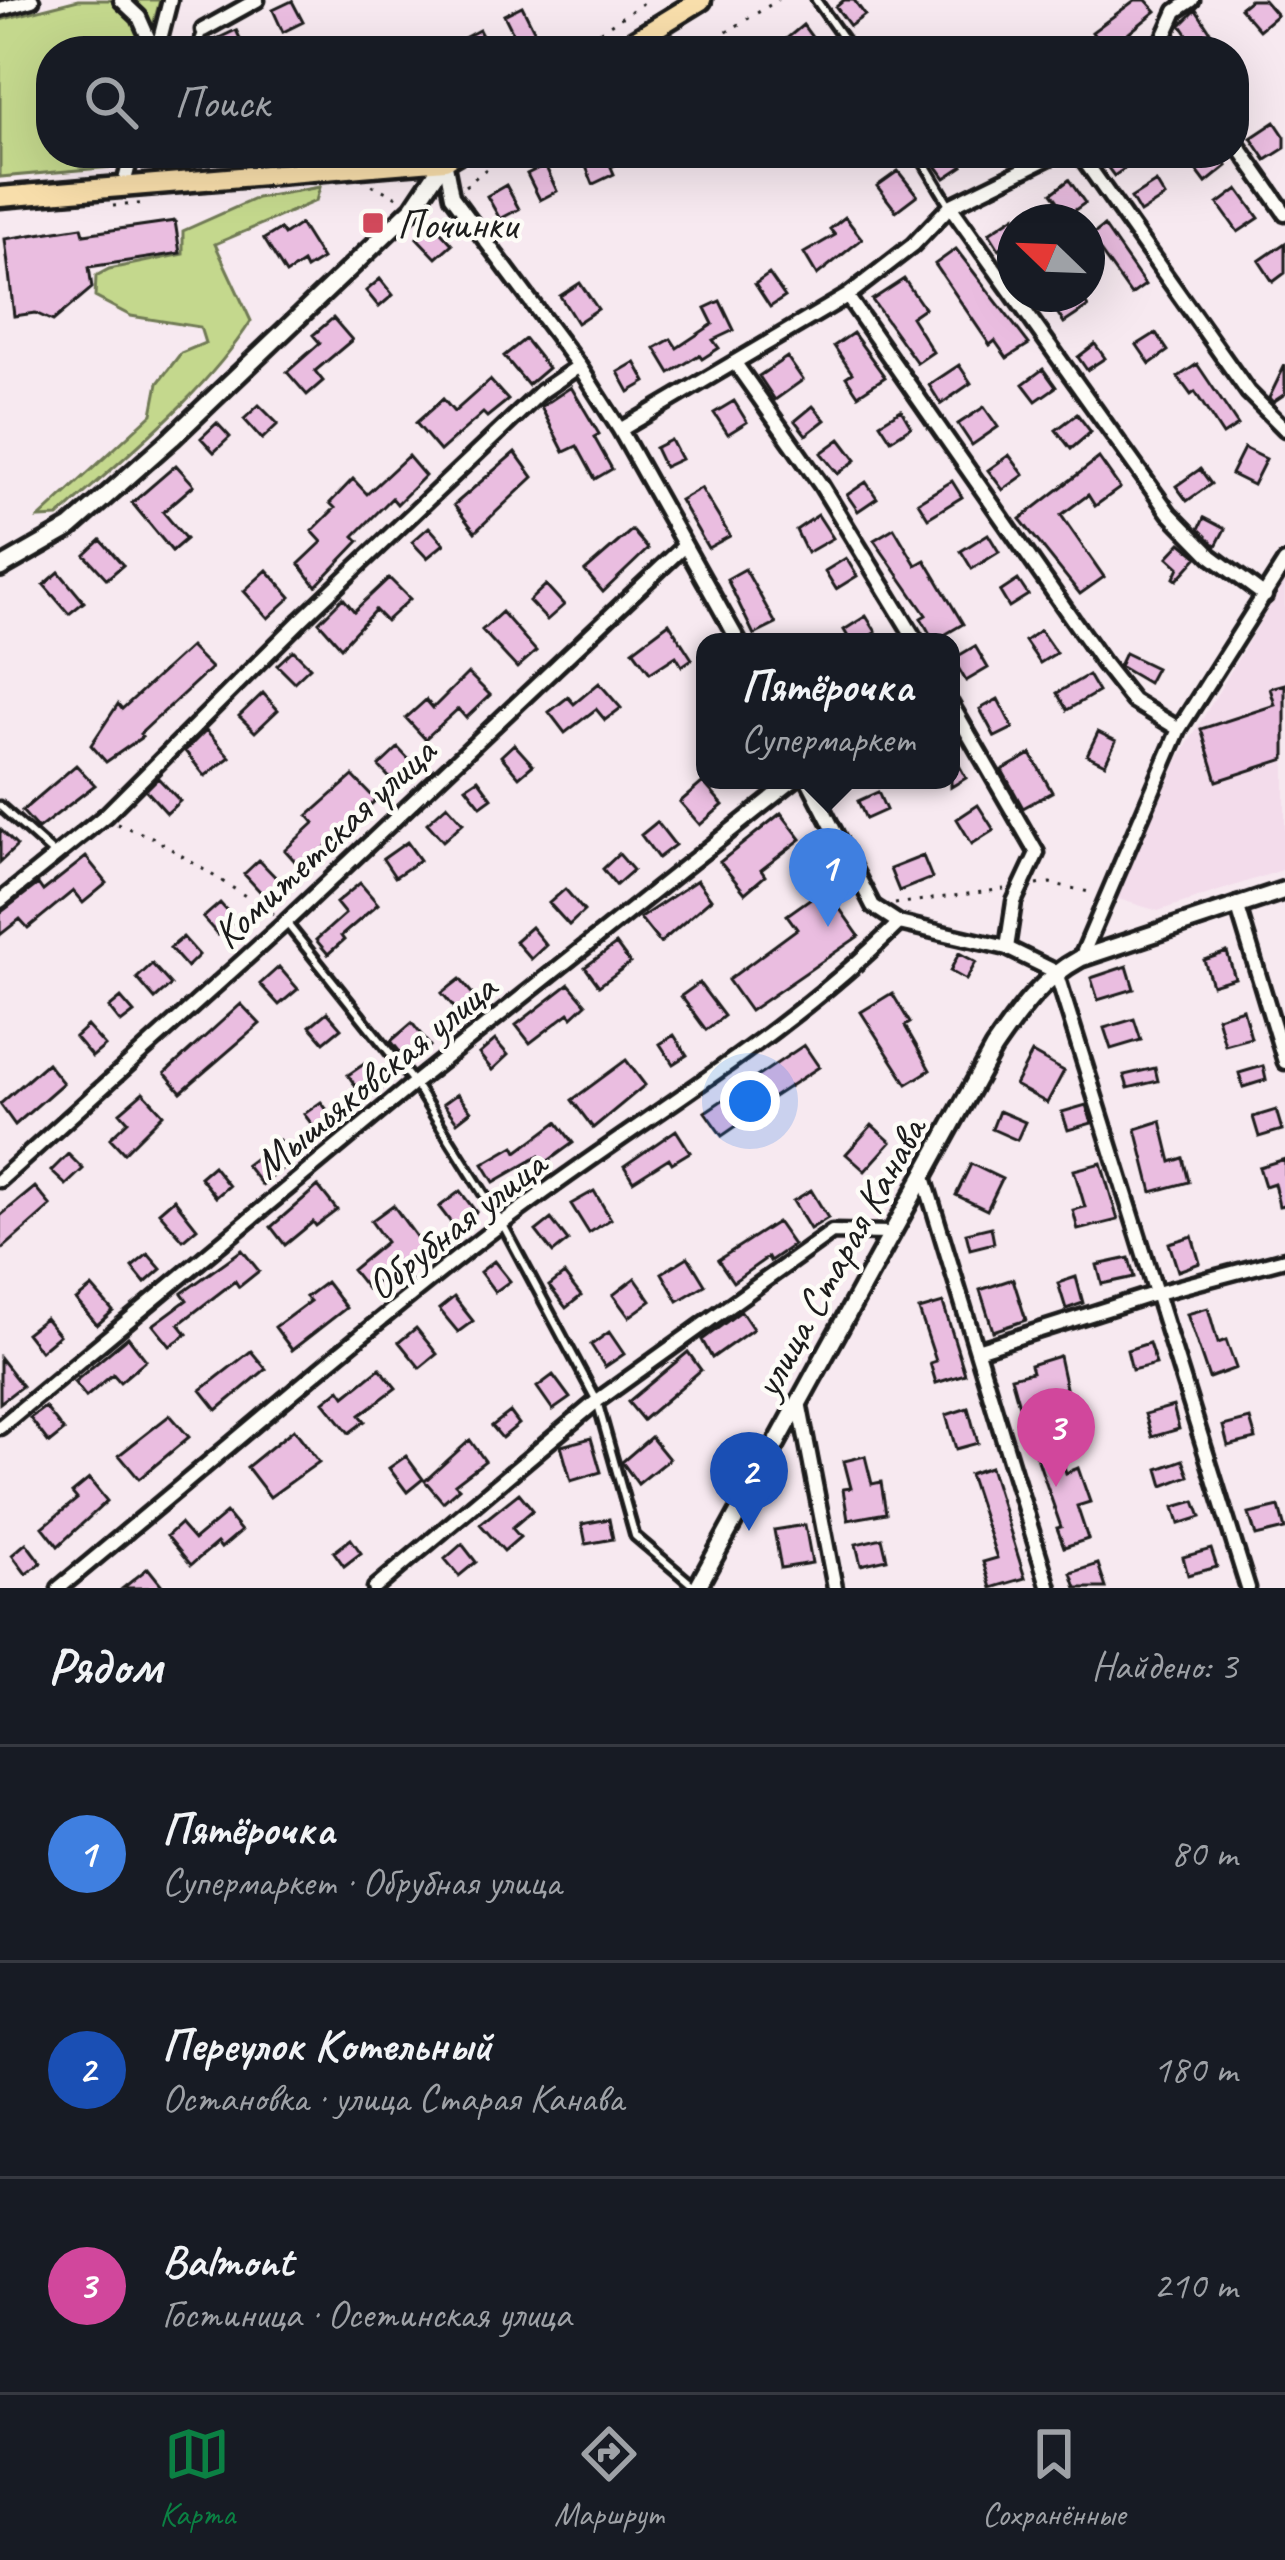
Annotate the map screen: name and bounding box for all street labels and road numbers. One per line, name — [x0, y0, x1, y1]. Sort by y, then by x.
street label: Комитетская улица — [201, 724, 449, 960]
street label: Мышьяковская улица — [243, 960, 509, 1190]
street label: улица Старая Канава — [739, 1105, 940, 1409]
street label: Обрубная улица — [355, 1136, 560, 1312]

